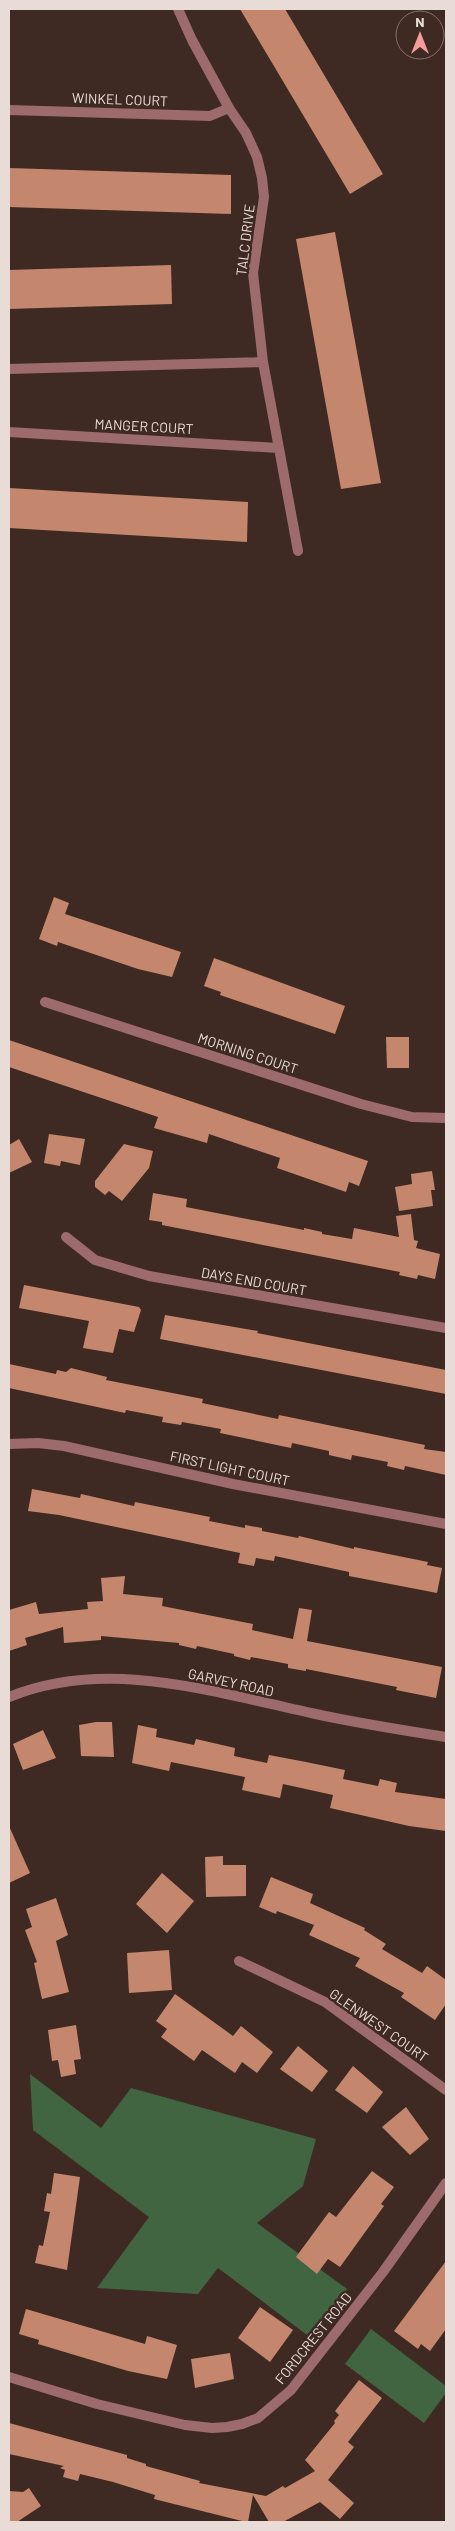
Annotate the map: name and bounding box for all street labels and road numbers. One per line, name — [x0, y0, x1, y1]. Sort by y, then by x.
street label: WINKEL COURT — [72, 89, 168, 109]
street label: TALC DRIVE — [232, 203, 258, 277]
street label: MANGER COURT — [94, 415, 194, 437]
street label: MORNING COURT — [196, 1029, 300, 1077]
street label: DAYS END COURT — [200, 1263, 308, 1299]
street label: FIRST LIGHT COURT — [169, 1447, 291, 1489]
street label: GARVEY ROAD — [187, 1665, 275, 1699]
street label: GLENWEST COURT — [326, 1985, 432, 2065]
street label: FORDCREST ROAD — [271, 2289, 355, 2387]

